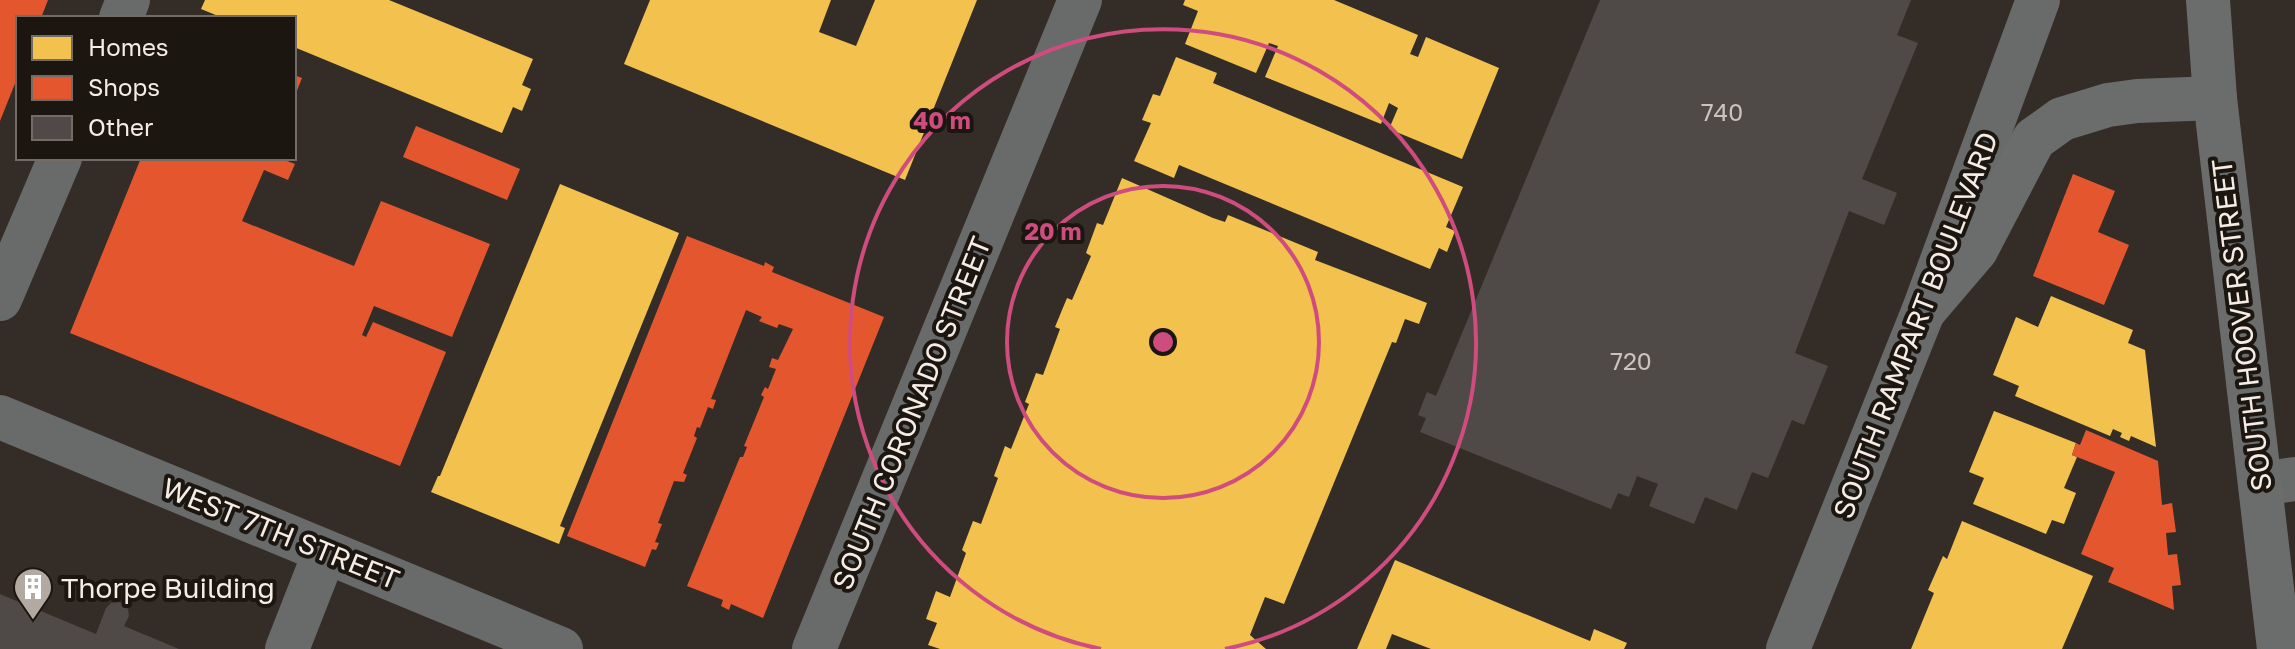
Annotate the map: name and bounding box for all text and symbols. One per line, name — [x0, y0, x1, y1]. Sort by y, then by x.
legend — [16, 16, 296, 160]
text: Homes — [88, 32, 169, 61]
text: Shops — [88, 72, 160, 101]
house number: 740 — [1701, 97, 1743, 126]
text: 40 m — [913, 105, 971, 134]
text: Other — [88, 112, 153, 141]
street label: SOUTH RAMPART BOULEVARD — [1826, 127, 2004, 523]
street label: SOUTH HOOVER STREET — [2204, 157, 2278, 493]
text: 20 m — [1024, 216, 1082, 245]
street label: SOUTH CORONADO STREET — [825, 232, 997, 594]
centre of rings — [1149, 328, 1177, 356]
house number: 720 — [1610, 346, 1652, 375]
street label: WEST 7TH STREET — [158, 470, 404, 596]
building icon: Thorpe Building — [12, 566, 54, 621]
place label: Thorpe Building — [61, 571, 275, 604]

